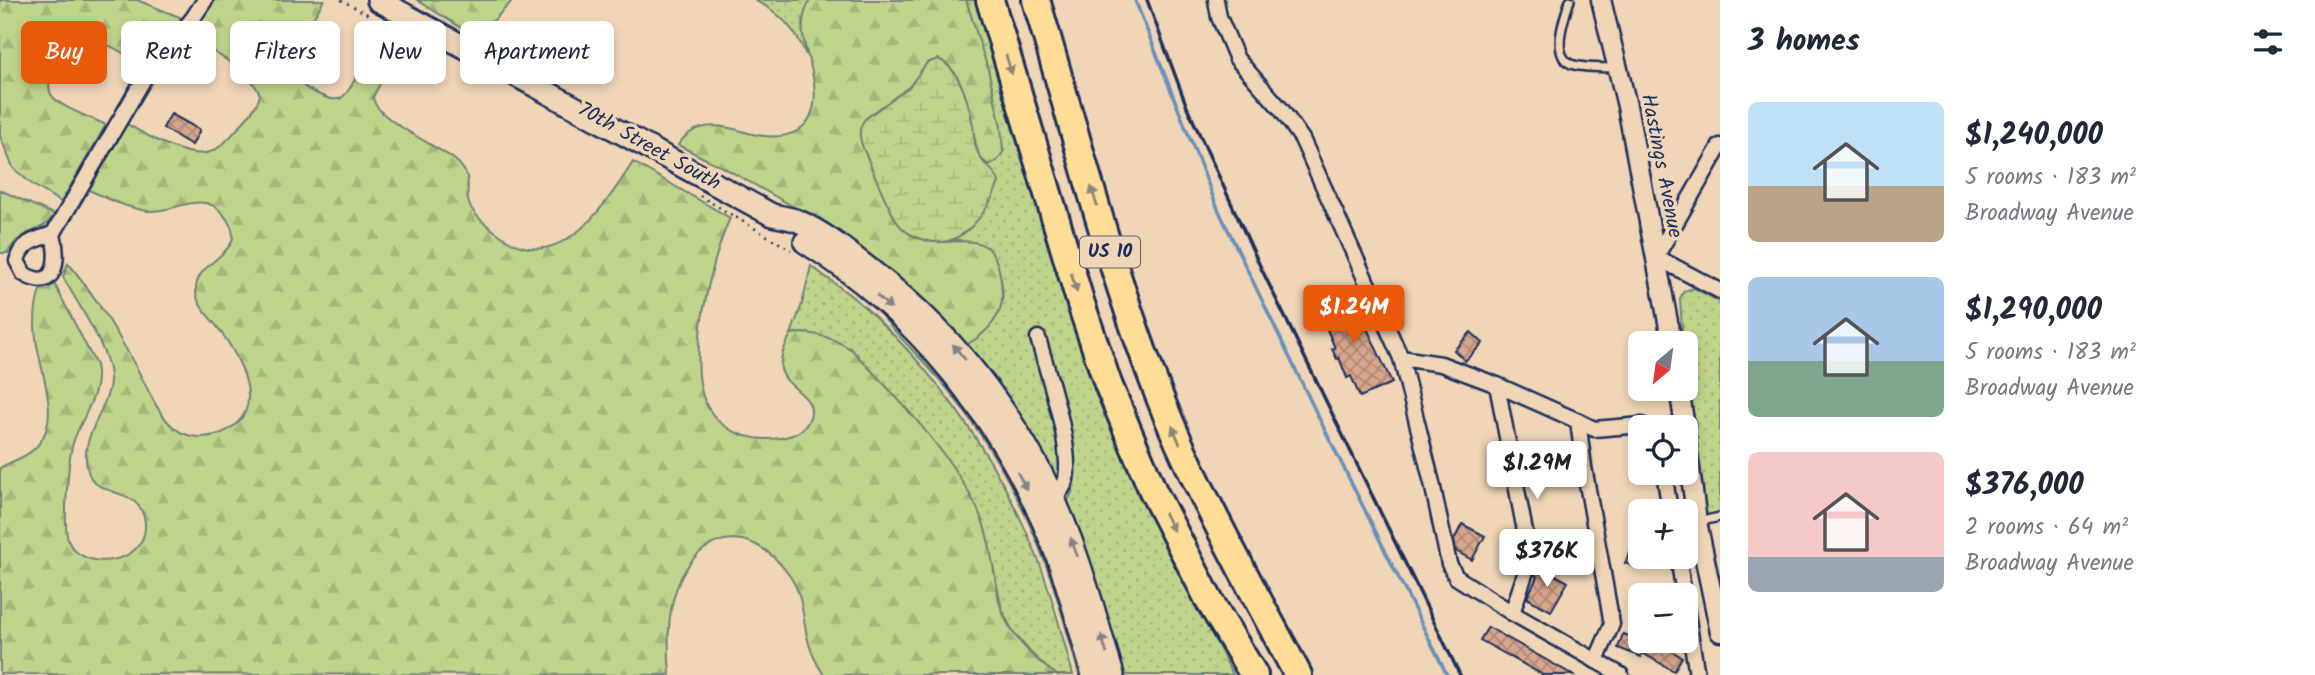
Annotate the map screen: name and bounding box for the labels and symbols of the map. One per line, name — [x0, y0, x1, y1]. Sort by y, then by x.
one-way arrow — [1005, 55, 1015, 76]
street label: Hastings Avenue — [1631, 91, 1691, 242]
street label: 70th Street South — [571, 94, 727, 200]
one-way arrow — [1088, 186, 1098, 207]
road number: US 10 — [1080, 236, 1140, 268]
one-way arrow — [1070, 273, 1080, 294]
pin: $1.24M — [1297, 286, 1411, 345]
one-way arrow — [875, 294, 892, 309]
north arrow — [1628, 331, 1698, 401]
one-way arrow — [951, 344, 966, 362]
one-way arrow — [1170, 424, 1181, 445]
pin: $1.29M — [1480, 442, 1594, 501]
one-way arrow — [1016, 471, 1028, 491]
one-way arrow — [1163, 512, 1174, 532]
pin: $376K — [1498, 530, 1596, 589]
one-way arrow — [1068, 537, 1079, 558]
one-way arrow — [1098, 633, 1108, 654]

